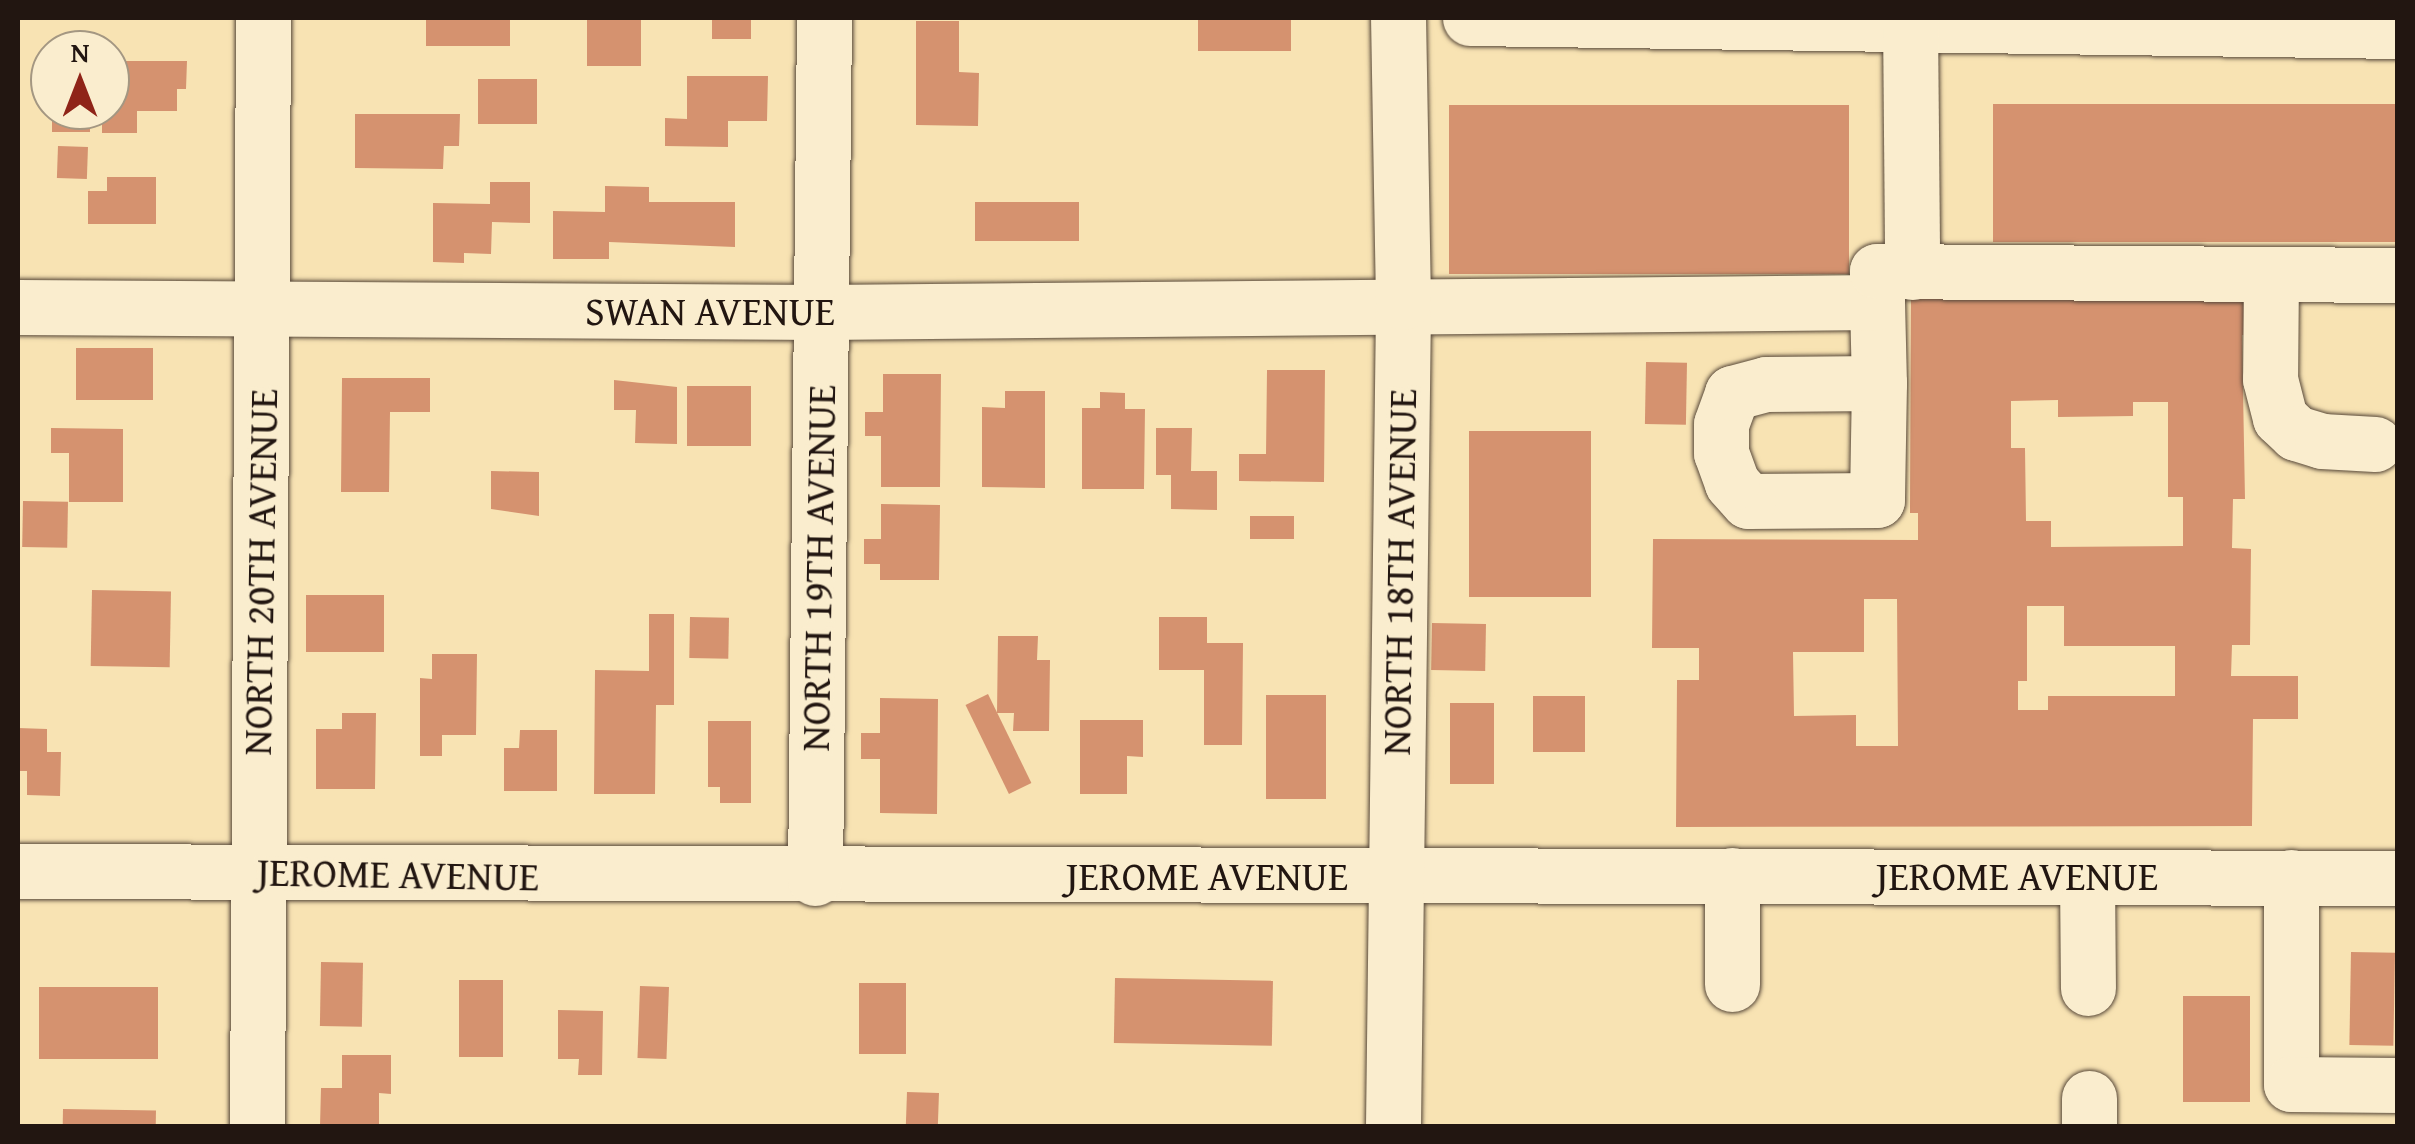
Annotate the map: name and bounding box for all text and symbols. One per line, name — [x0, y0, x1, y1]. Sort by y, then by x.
north arrow — [30, 30, 130, 130]
text: N — [71, 31, 89, 72]
street label: SWAN AVENUE — [585, 287, 835, 335]
street label: NORTH 19TH AVENUE — [791, 384, 845, 752]
street label: NORTH 20TH AVENUE — [233, 388, 287, 756]
street label: NORTH 18TH AVENUE — [1372, 388, 1426, 756]
street label: JEROME AVENUE — [256, 848, 540, 900]
street label: JEROME AVENUE — [1066, 852, 1348, 900]
street label: JEROME AVENUE — [1876, 852, 2158, 900]

